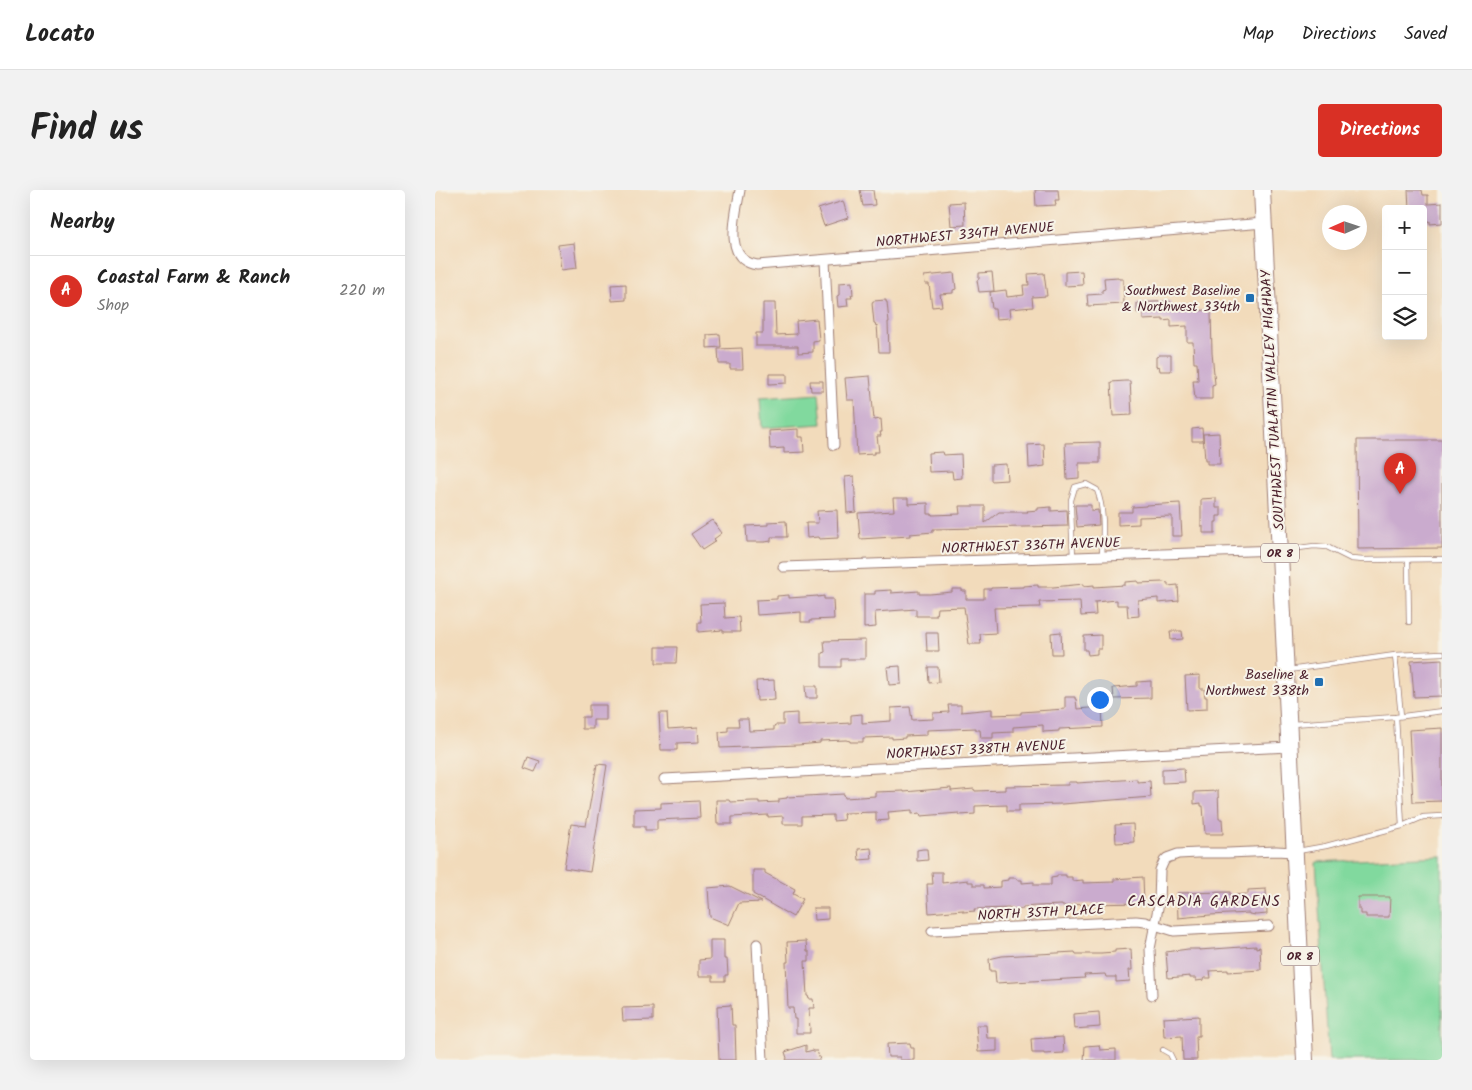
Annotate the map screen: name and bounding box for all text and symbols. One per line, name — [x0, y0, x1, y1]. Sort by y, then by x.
text: Locato — [25, 15, 95, 54]
text: Map — [1242, 20, 1274, 49]
text: Directions — [1302, 20, 1376, 49]
text: Saved — [1404, 20, 1447, 49]
text: Find us — [30, 102, 143, 158]
button: Directions — [1318, 104, 1442, 157]
north arrow — [1322, 205, 1367, 250]
map controls — [1382, 205, 1427, 340]
button: + — [1382, 205, 1427, 250]
text: Nearby — [50, 206, 115, 239]
street label: NORTHWEST 334TH AVENUE — [875, 216, 1056, 254]
button: − — [1382, 250, 1427, 295]
text: Coastal Farm & Ranch — [97, 263, 290, 293]
street label: SOUTHWEST TUALATIN VALLEY HIGHWAY — [1255, 268, 1291, 531]
text: A — [61, 278, 71, 303]
text: 220 m — [339, 278, 385, 303]
place label: Southwest Baseline & Northwest 334th — [1122, 280, 1241, 318]
marker: Southwest Baseline & Northwest 334th — [1244, 292, 1256, 304]
text: Shop — [97, 293, 129, 318]
button: layers — [1382, 295, 1427, 340]
pin: A — [1384, 453, 1416, 494]
street label: NORTHWEST 336TH AVENUE — [941, 532, 1122, 560]
road number: OR 8 — [1261, 543, 1299, 562]
place label: Baseline & Northwest 338th — [1206, 664, 1309, 702]
marker: Baseline & Northwest 338th — [1313, 676, 1325, 688]
your location — [1087, 687, 1113, 713]
street label: NORTHWEST 338TH AVENUE — [886, 734, 1067, 766]
district label: CASCADIA GARDENS — [1127, 890, 1281, 914]
street label: NORTH 35TH PLACE — [977, 899, 1106, 927]
road number: OR 8 — [1281, 946, 1319, 966]

